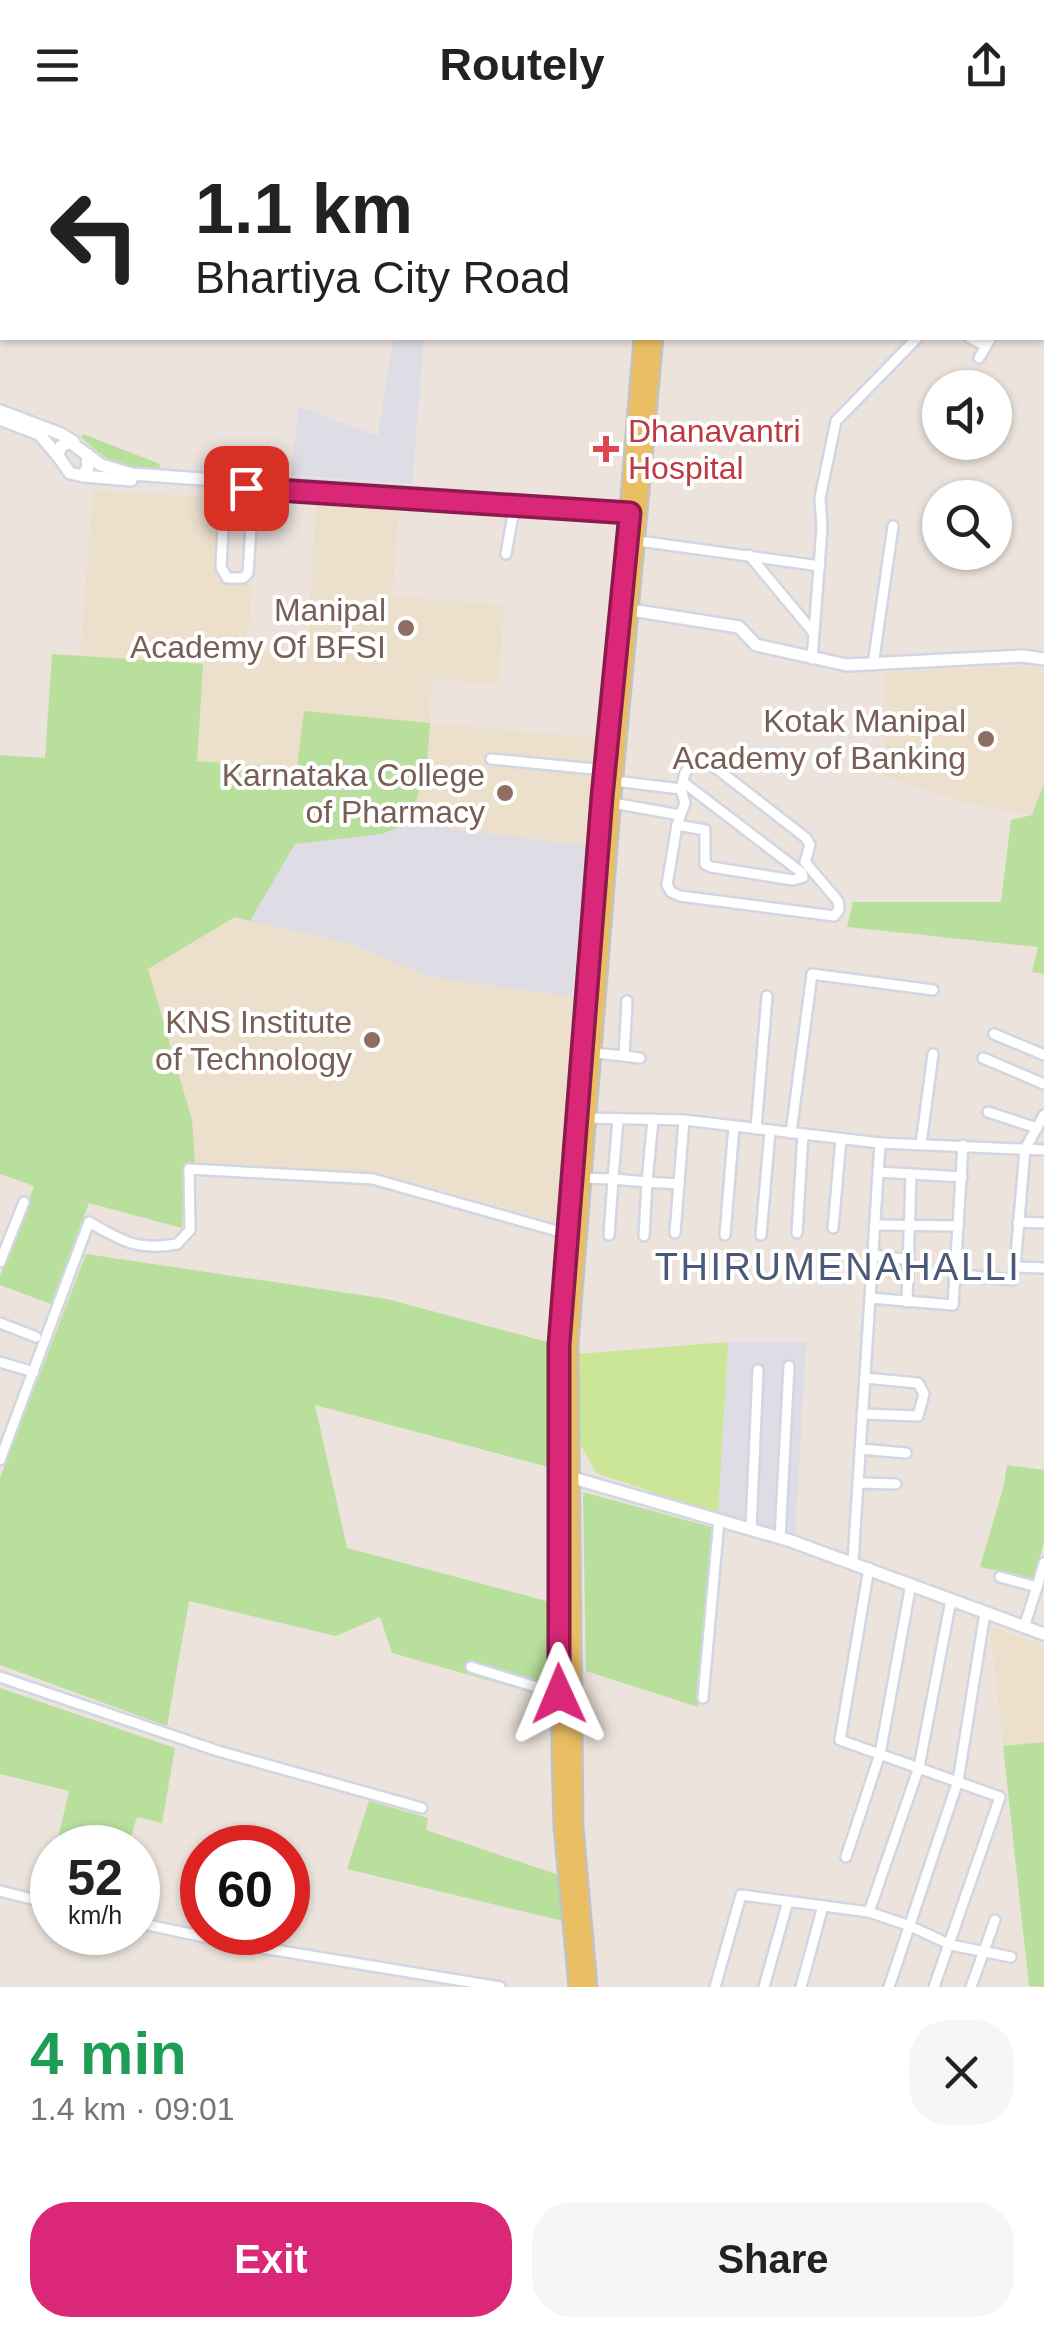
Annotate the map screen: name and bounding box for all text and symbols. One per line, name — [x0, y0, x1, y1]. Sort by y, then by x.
icon: menu — [30, 38, 85, 93]
icon: share — [959, 38, 1014, 93]
text: Routely — [439, 39, 605, 90]
icon: left — [30, 170, 160, 300]
text: 1.1 km — [195, 170, 413, 248]
text: Bhartiya City Road — [195, 252, 570, 303]
map controls — [922, 370, 1012, 570]
button: sound — [922, 370, 1012, 460]
place label: Dhanavantri Hospital — [628, 413, 801, 486]
marker: Dhanavantri Hospital — [593, 436, 619, 462]
pin — [204, 446, 289, 531]
icon: arrive — [219, 461, 274, 516]
button: search — [922, 480, 1012, 570]
place label: Manipal Academy Of BFSI — [130, 592, 386, 665]
marker: Manipal Academy Of BFSI — [395, 617, 417, 639]
place label: Kotak Manipal Academy of Banking — [673, 703, 966, 776]
marker: Kotak Manipal Academy of Banking — [975, 728, 997, 750]
place label: Karnataka College of Pharmacy — [222, 757, 485, 830]
marker: Karnataka College of Pharmacy — [494, 782, 516, 804]
place label: KNS Institute of Technology — [155, 1004, 352, 1077]
marker: KNS Institute of Technology — [361, 1029, 383, 1051]
district label: THIRUMENAHALLI — [655, 1246, 1021, 1288]
position arrow — [507, 1642, 611, 1746]
speed limit sign: 60 — [180, 1825, 310, 1955]
text: 52 — [67, 1850, 123, 1906]
text: km/h — [68, 1901, 122, 1929]
text: 4 min — [30, 2020, 187, 2087]
button: close — [909, 2020, 1014, 2125]
text: 1.4 km · 09:01 — [30, 2091, 235, 2127]
button: Exit — [30, 2202, 512, 2317]
button: Share — [532, 2202, 1014, 2317]

